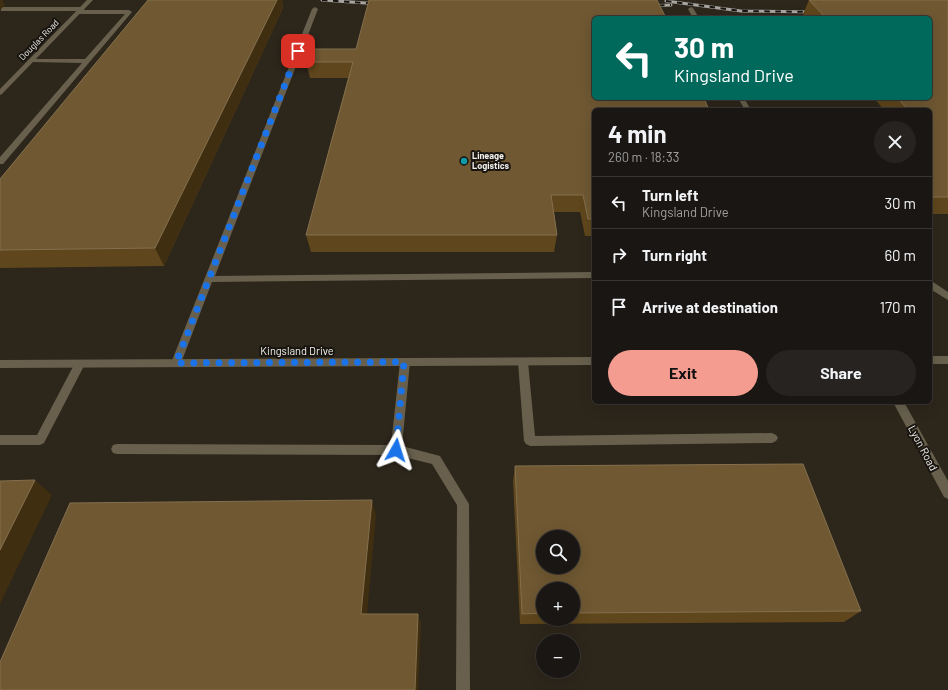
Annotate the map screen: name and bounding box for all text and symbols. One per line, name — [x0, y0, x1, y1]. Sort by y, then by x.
street label: Douglas Road — [16, 17, 61, 62]
text: 30 m — [674, 30, 734, 64]
icon: left — [608, 32, 660, 84]
pin — [281, 34, 315, 68]
icon: arrive — [287, 40, 309, 62]
text: Kingsland Drive — [674, 64, 794, 86]
text: 4 min — [608, 119, 667, 148]
button: close — [874, 121, 916, 163]
text: 260 m · 18:33 — [608, 149, 679, 165]
place label: Lineage Logistics — [472, 150, 510, 171]
marker: Lineage Logistics — [459, 156, 469, 166]
text: Turn left — [642, 186, 698, 204]
icon: left — [608, 192, 630, 214]
text: 30 m — [884, 194, 916, 212]
text: Kingsland Drive — [642, 204, 729, 220]
icon: right — [608, 244, 630, 266]
text: Turn right — [642, 246, 707, 264]
text: 60 m — [884, 246, 916, 264]
icon: arrive — [608, 296, 630, 318]
text: Arrive at destination — [642, 298, 778, 316]
text: 170 m — [880, 298, 916, 316]
street label: Kingsland Drive — [260, 344, 334, 357]
button: Exit — [608, 350, 758, 396]
button: Share — [766, 350, 916, 396]
street label: Lyon Road — [906, 423, 941, 473]
position arrow — [375, 429, 417, 471]
map controls — [536, 530, 580, 678]
button: search — [536, 530, 580, 574]
button: + — [536, 582, 580, 626]
button: − — [536, 634, 580, 678]

